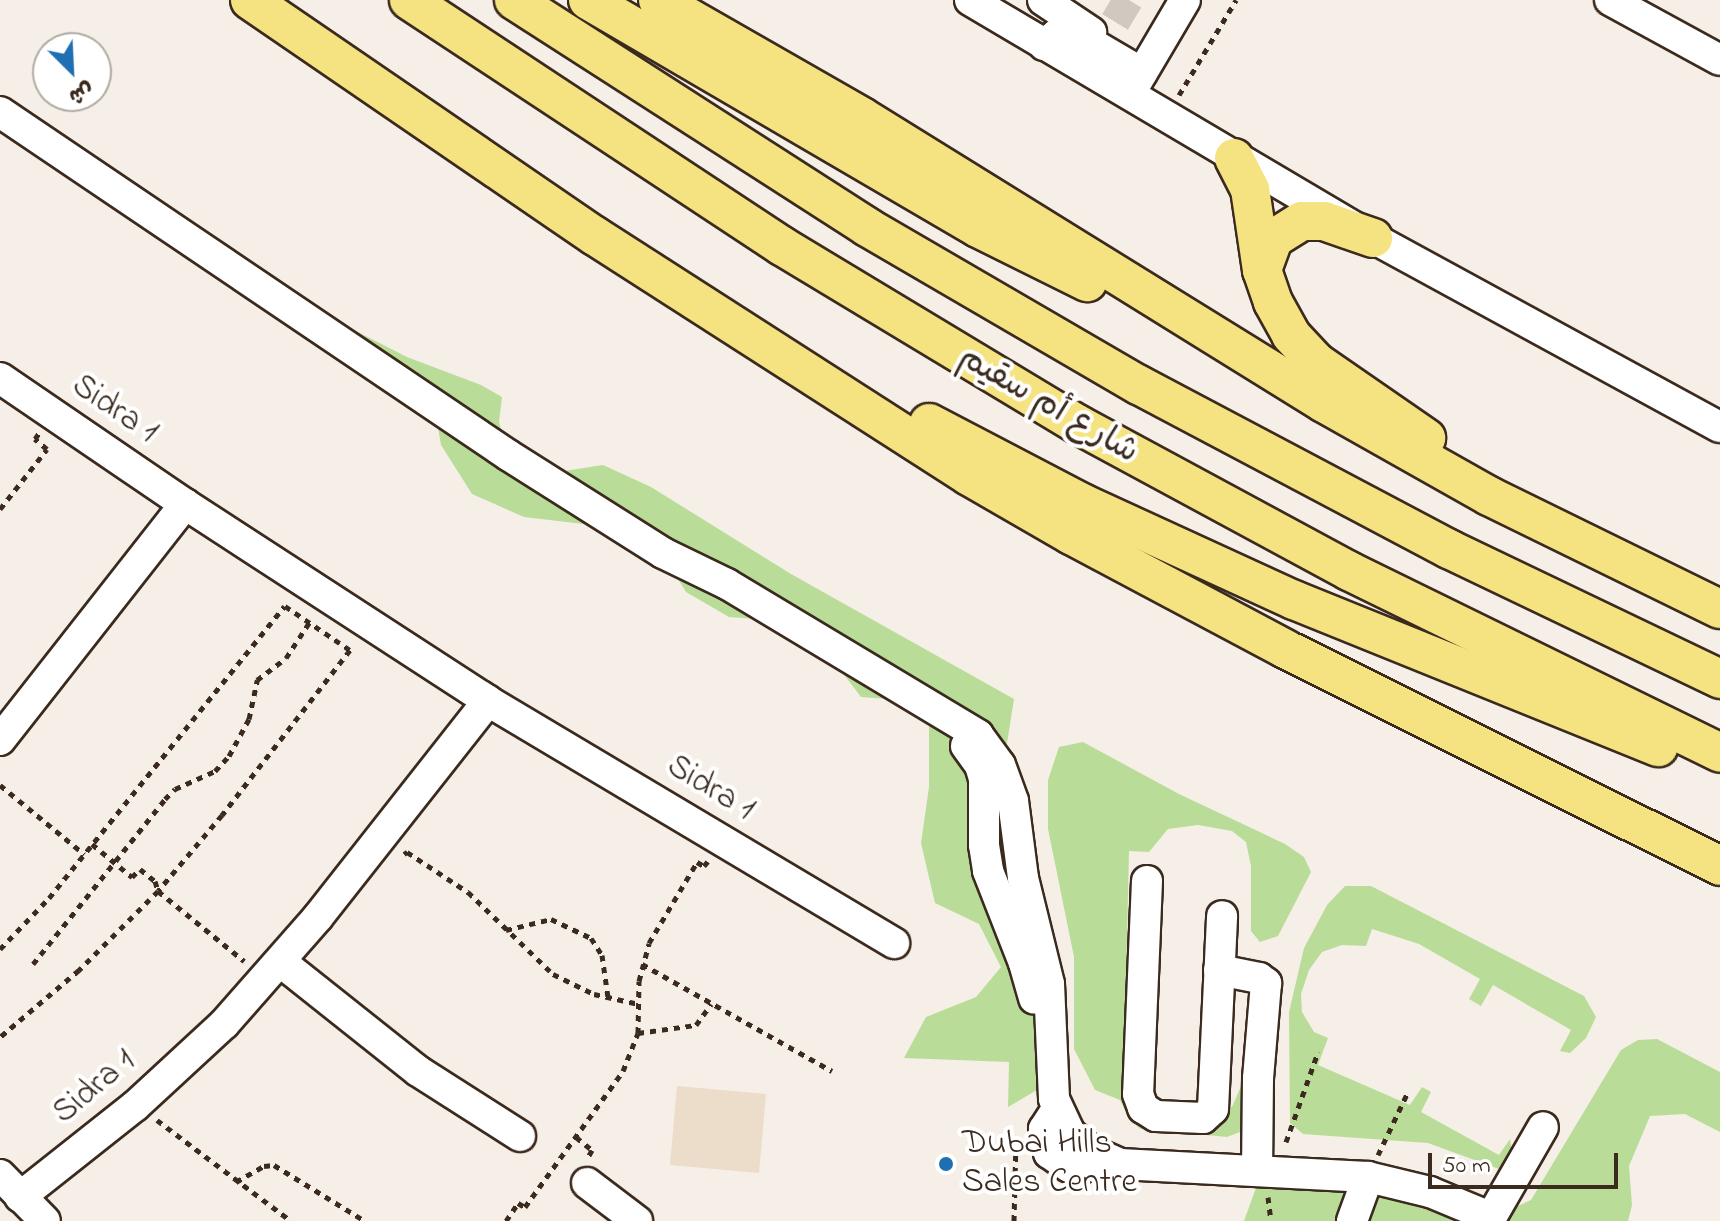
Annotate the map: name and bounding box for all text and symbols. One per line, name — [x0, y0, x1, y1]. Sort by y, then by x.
north arrow — [32, 32, 112, 112]
text: ش — [63, 73, 99, 112]
street label: شارع أم سقيم — [951, 338, 1145, 474]
street label: Sidra 1 — [63, 366, 165, 454]
street label: Sidra 1 — [659, 747, 761, 831]
street label: Sidra 1 — [45, 1042, 145, 1134]
place label: Dubai Hills Sales Centre — [962, 1124, 1137, 1204]
scale bar — [1432, 1137, 1622, 1187]
text: 50 m — [1442, 1149, 1491, 1184]
marker: Dubai Hills Sales Centre — [937, 1155, 955, 1173]

